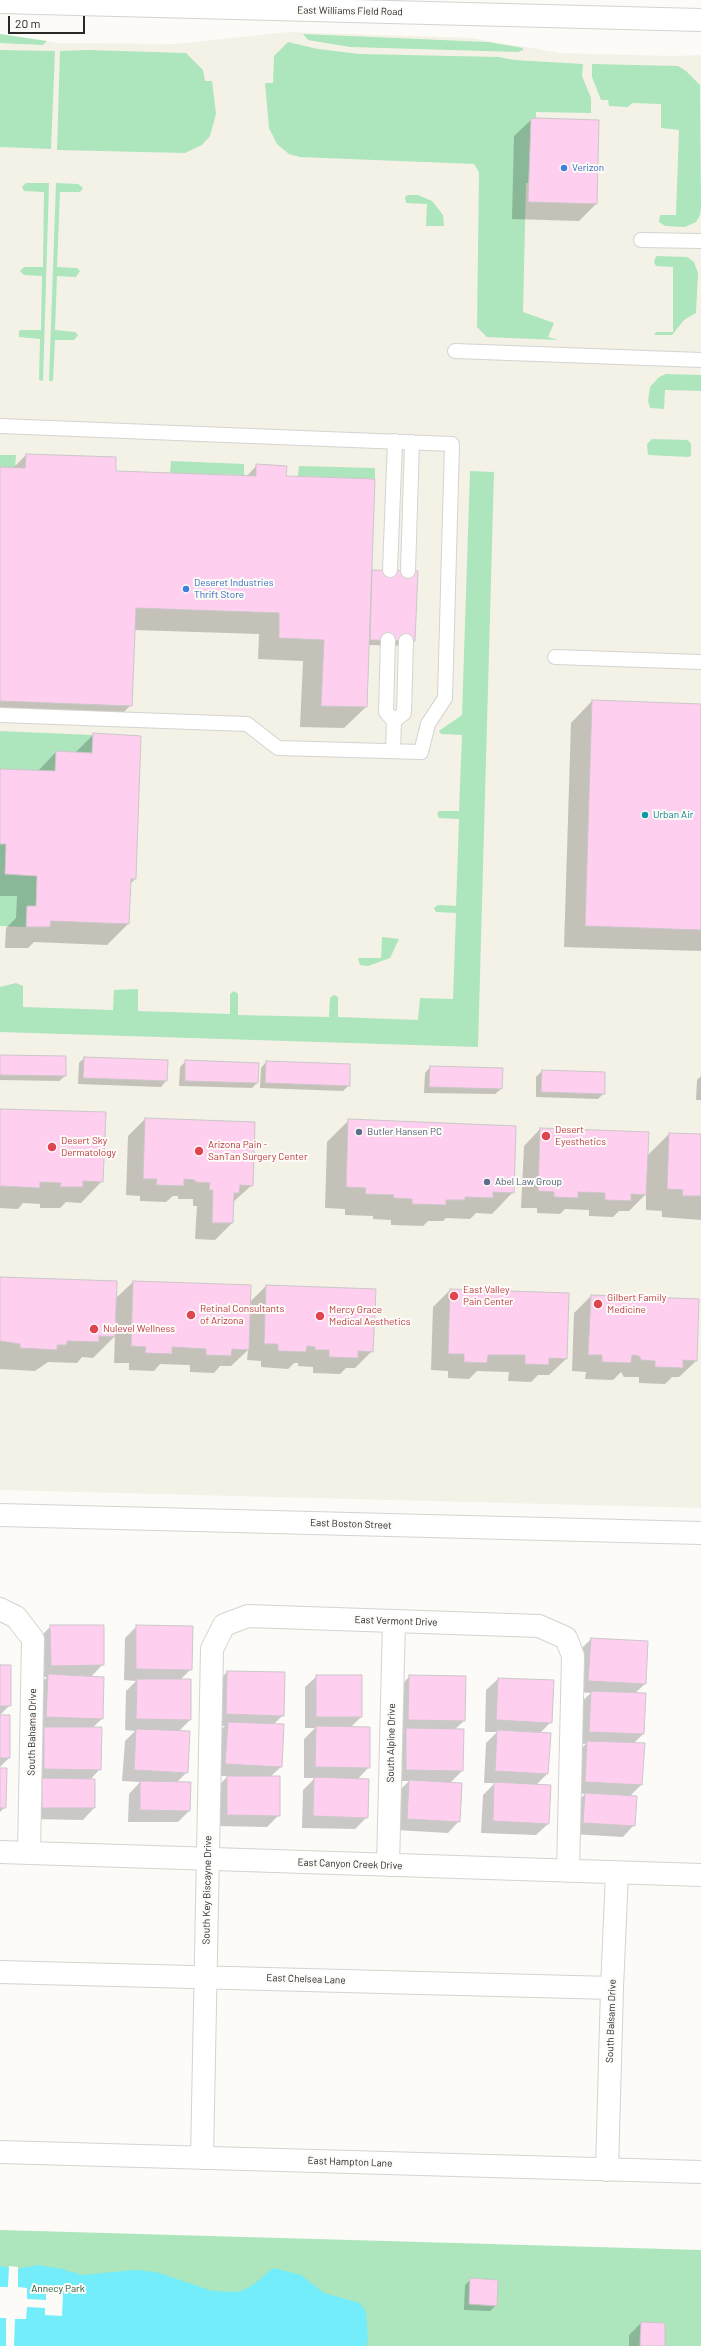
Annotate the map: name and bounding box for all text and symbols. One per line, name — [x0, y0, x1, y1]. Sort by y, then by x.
street label: East Williams Field Road — [297, 4, 403, 18]
scale bar — [10, 8, 87, 34]
text: 20 m — [15, 16, 41, 30]
place label: Verizon — [572, 162, 604, 174]
marker: Verizon — [559, 163, 569, 173]
place label: Deseret Industries Thrift Store — [194, 577, 273, 600]
marker: Deseret Industries Thrift Store — [181, 584, 191, 594]
place label: Urban Air — [653, 809, 693, 821]
marker: Urban Air — [640, 810, 650, 820]
place label: Desert Eyesthetics — [555, 1124, 606, 1148]
place label: Butler Hansen PC — [367, 1126, 442, 1138]
marker: Butler Hansen PC — [354, 1127, 364, 1137]
marker: Desert Eyesthetics — [540, 1130, 552, 1142]
place label: Desert Sky Dermatology — [61, 1135, 116, 1158]
place label: Arizona Pain - SanTan Surgery Center — [208, 1139, 308, 1162]
marker: Desert Sky Dermatology — [46, 1141, 58, 1153]
marker: Arizona Pain - SanTan Surgery Center — [193, 1145, 205, 1157]
place label: Abel Law Group — [495, 1176, 562, 1188]
marker: Abel Law Group — [482, 1177, 492, 1187]
place label: East Valley Pain Center — [463, 1284, 513, 1308]
marker: East Valley Pain Center — [448, 1290, 460, 1302]
place label: Gilbert Family Medicine — [607, 1292, 666, 1316]
marker: Gilbert Family Medicine — [592, 1298, 604, 1310]
place label: Retinal Consultants of Arizona — [200, 1303, 284, 1326]
place label: Mercy Grace Medical Aesthetics — [329, 1304, 410, 1328]
marker: Retinal Consultants of Arizona — [185, 1309, 197, 1321]
marker: Mercy Grace Medical Aesthetics — [314, 1310, 326, 1322]
marker: Nulevel Wellness — [88, 1323, 100, 1335]
place label: Nulevel Wellness — [103, 1323, 175, 1335]
street label: East Boston Street — [310, 1517, 392, 1531]
street label: East Vermont Drive — [354, 1614, 438, 1628]
street label: South Bahama Drive — [25, 1688, 39, 1776]
street label: South Alpine Drive — [384, 1703, 398, 1783]
street label: South Key Biscayne Drive — [200, 1835, 214, 1945]
street label: East Canyon Creek Drive — [297, 1856, 403, 1872]
street label: East Chelsea Lane — [266, 1972, 346, 1986]
street label: South Balsam Drive — [604, 1979, 618, 2063]
street label: East Hampton Lane — [307, 2155, 393, 2169]
park label: Annecy Park — [31, 2283, 85, 2295]

